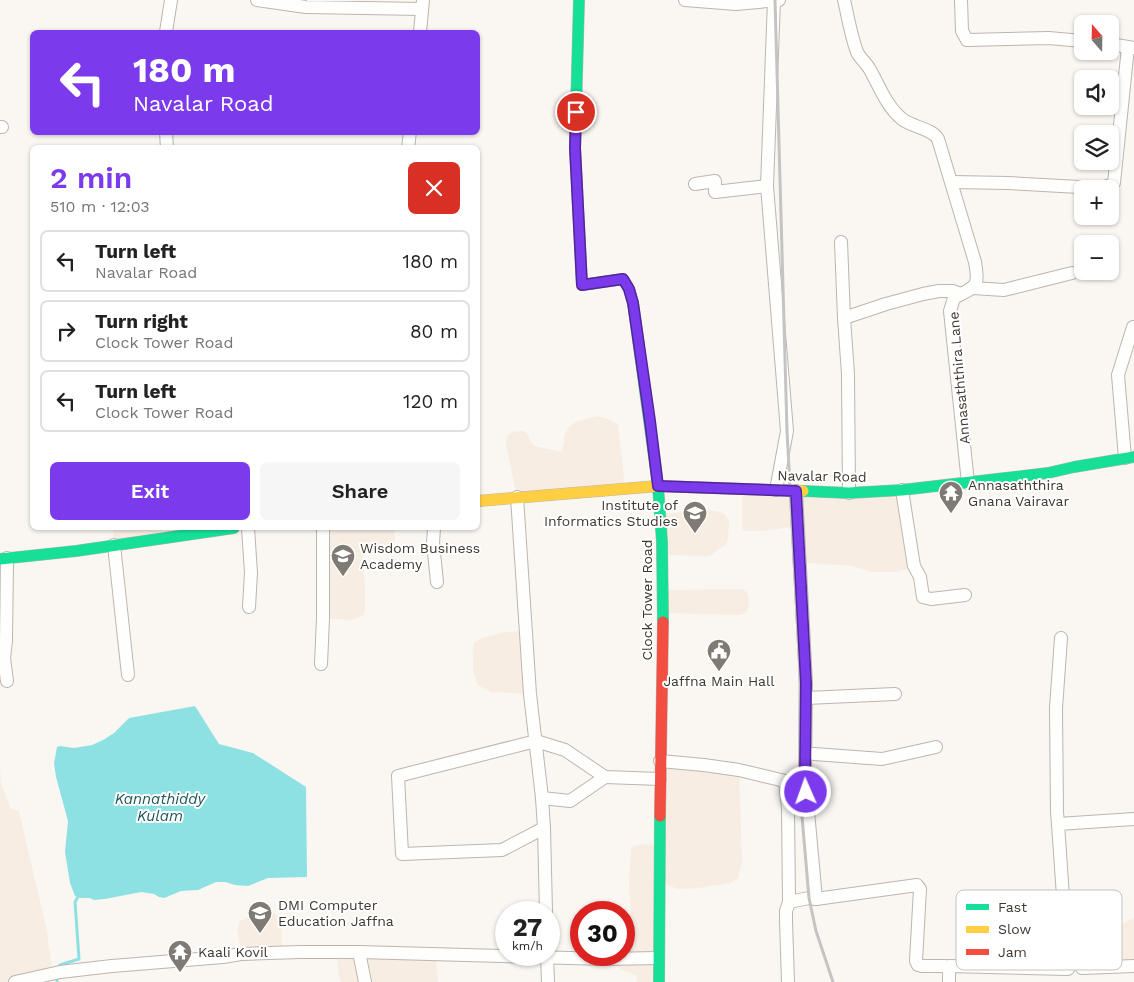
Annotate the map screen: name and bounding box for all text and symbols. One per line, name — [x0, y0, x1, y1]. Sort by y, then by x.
north arrow — [1074, 15, 1119, 60]
map controls — [1074, 15, 1119, 280]
text: 180 m — [133, 49, 236, 91]
icon: left — [50, 50, 115, 115]
button: sound — [1074, 70, 1119, 115]
text: Navalar Road — [133, 91, 274, 116]
pin — [555, 91, 597, 133]
icon: arrive — [562, 98, 590, 126]
button: layers — [1074, 125, 1119, 170]
text: 2 min — [50, 160, 132, 195]
button: close — [408, 162, 460, 214]
button: + — [1074, 180, 1119, 225]
text: 510 m · 12:03 — [50, 197, 150, 216]
button: − — [1074, 235, 1119, 280]
text: Turn left — [95, 240, 176, 263]
icon: left — [52, 247, 80, 275]
text: 180 m — [402, 250, 458, 273]
text: Navalar Road — [95, 263, 197, 282]
text: Turn right — [95, 310, 188, 333]
street label: Annasaththira Lane — [945, 311, 973, 445]
icon: right — [52, 317, 80, 345]
text: 80 m — [410, 320, 458, 343]
text: Clock Tower Road — [95, 333, 233, 352]
text: Turn left — [95, 380, 176, 403]
icon: left — [52, 387, 80, 415]
text: 120 m — [403, 390, 458, 413]
text: Clock Tower Road — [95, 403, 233, 422]
button: Exit — [50, 462, 250, 520]
button: Share — [260, 462, 460, 520]
street label: Navalar Road — [777, 467, 867, 485]
place label: Annasaththira Gnana Vairavar — [968, 477, 1069, 509]
temple icon: Annasaththira Gnana Vairavar — [938, 480, 964, 514]
place label: Institute of Informatics Studies — [544, 497, 678, 529]
school or university icon: Institute of Informatics Studies — [682, 500, 708, 534]
street label: Clock Tower Road — [639, 539, 655, 661]
place label: Wisdom Business Academy — [360, 540, 480, 572]
school or university icon: Wisdom Business Academy — [330, 543, 356, 577]
public building icon: Jaffna Main Hall — [706, 638, 732, 672]
place label: Jaffna Main Hall — [663, 673, 775, 689]
position arrow — [779, 765, 831, 817]
water label: Kannathiddy Kulam — [115, 790, 207, 825]
legend — [956, 890, 1122, 970]
place label: DMI Computer Education Jaffna — [278, 897, 394, 929]
text: Fast — [998, 899, 1027, 915]
school or university icon: DMI Computer Education Jaffna — [247, 900, 273, 934]
speed limit sign: 30 — [570, 901, 635, 966]
text: 27 — [513, 913, 542, 942]
text: Slow — [998, 921, 1031, 937]
temple icon: Kaali Kovil — [167, 939, 193, 973]
text: km/h — [512, 939, 543, 953]
place label: Kaali Kovil — [198, 944, 269, 960]
text: Jam — [998, 944, 1027, 960]

